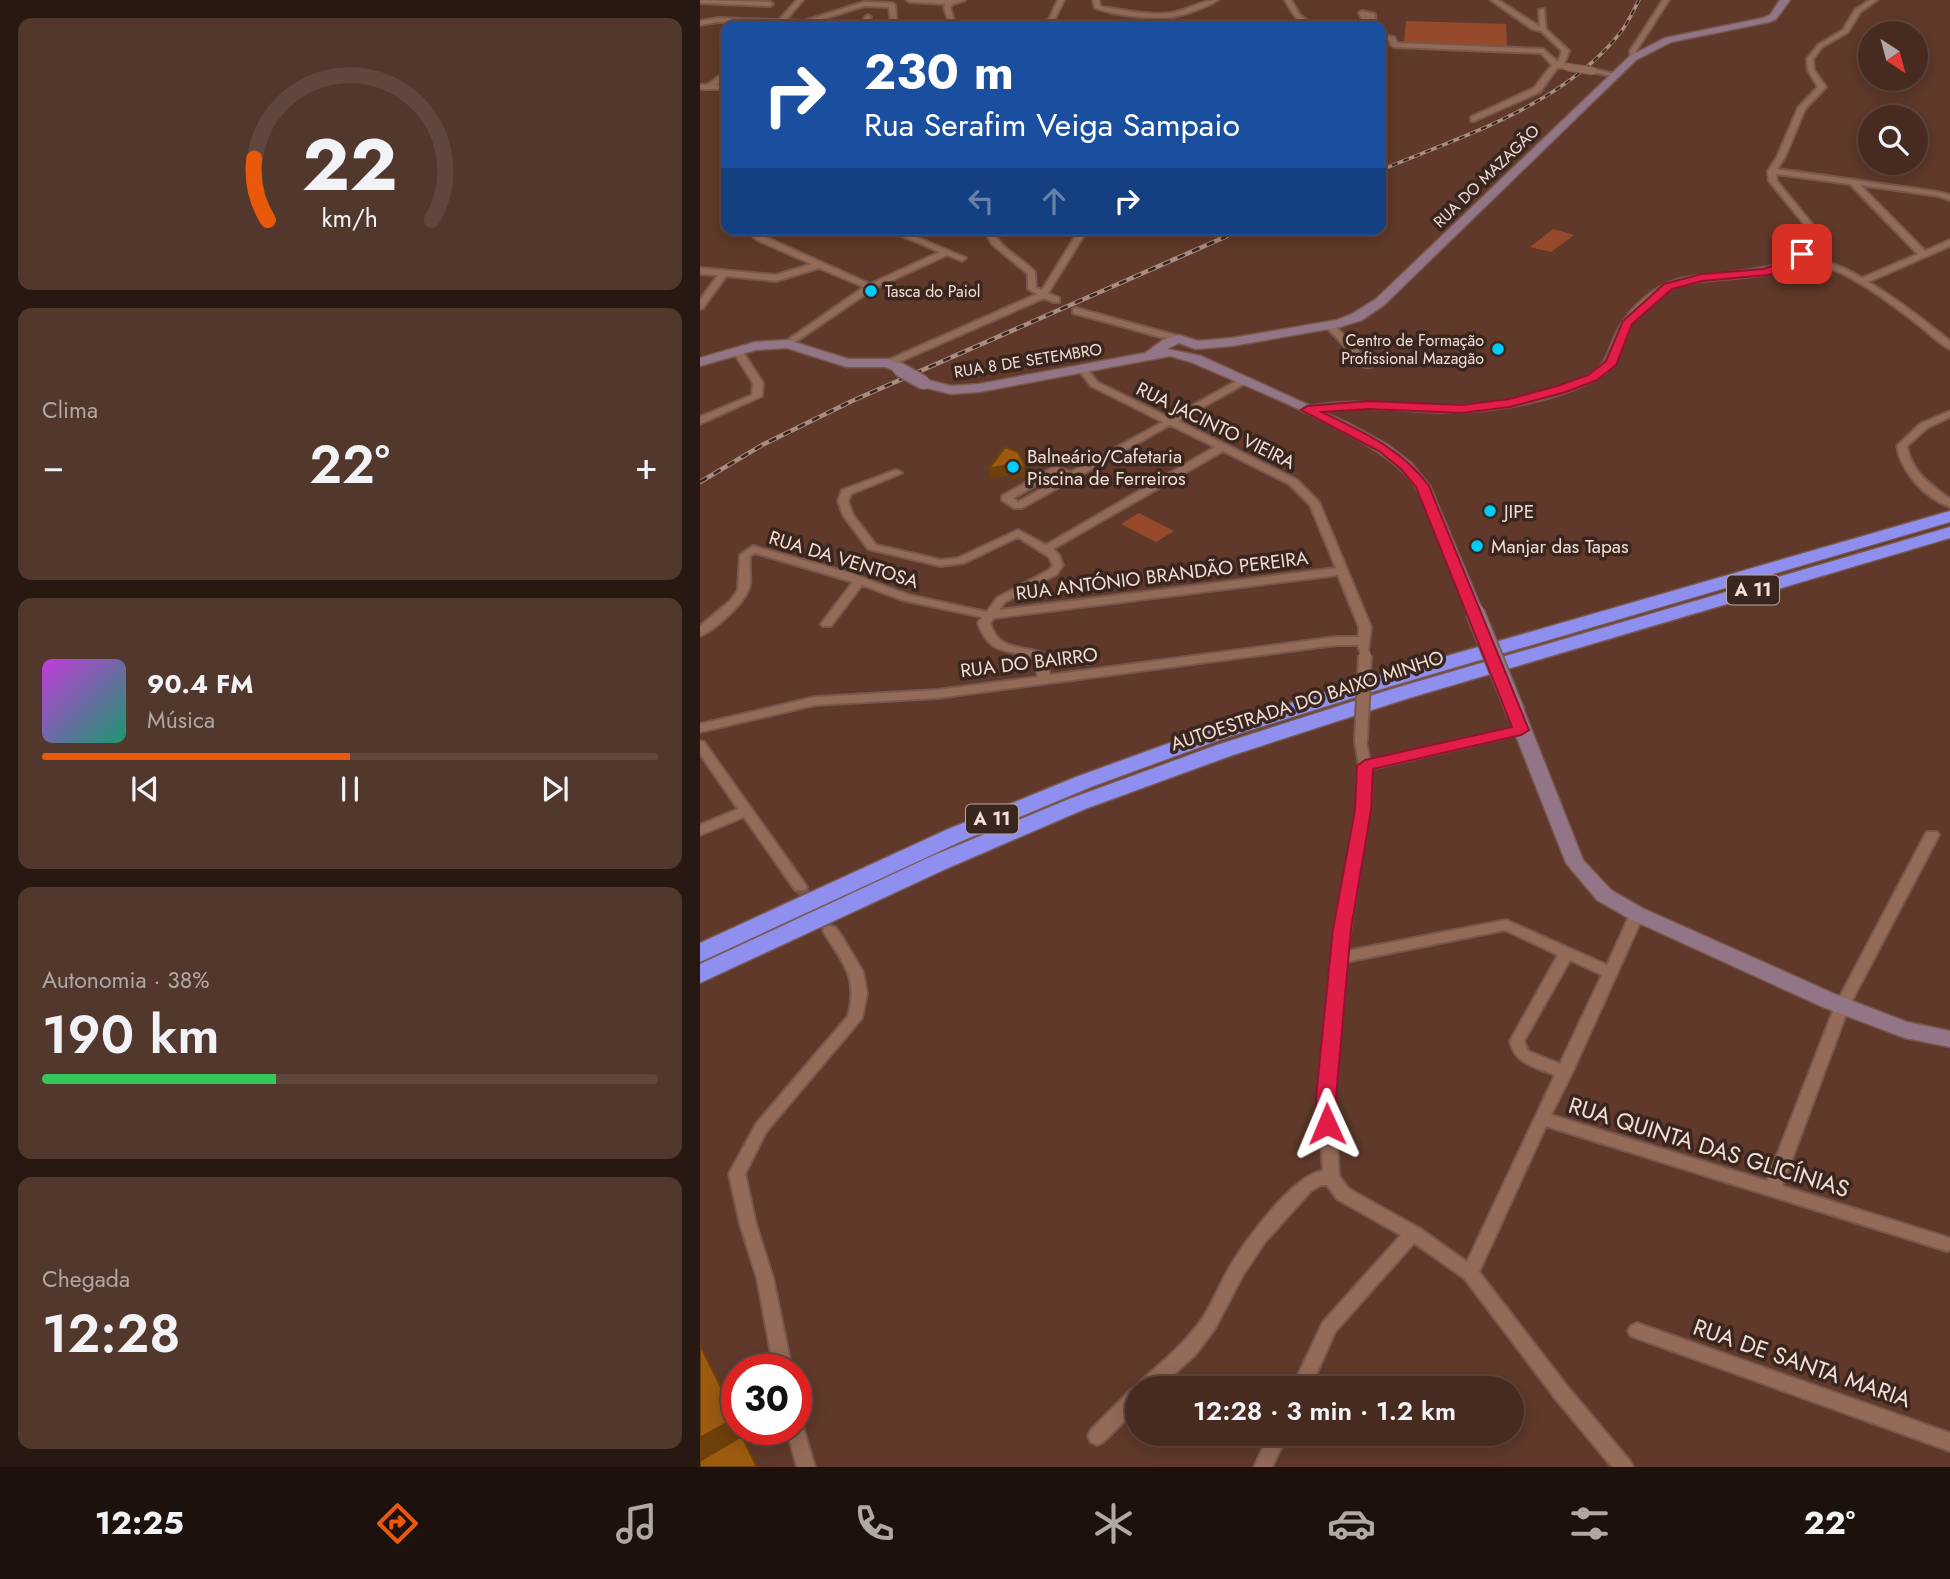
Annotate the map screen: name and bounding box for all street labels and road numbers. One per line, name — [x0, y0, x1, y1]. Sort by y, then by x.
street label: RUA DO MAZAGÃO — [1428, 120, 1545, 233]
street label: RUA 8 DE SETEMBRO — [952, 337, 1104, 384]
street label: RUA JACINTO VIEIRA — [1132, 375, 1300, 476]
street label: RUA DA VENTOSA — [766, 524, 922, 595]
street label: RUA ANTÓNIO BRANDÃO PEREIRA — [1014, 544, 1310, 607]
road number: A 11 — [1727, 576, 1779, 604]
street label: RUA DO BAIRRO — [959, 641, 1099, 684]
street label: AUTOESTRADA DO BAIXO MINHO — [1167, 644, 1447, 757]
road number: A 11 — [966, 804, 1018, 834]
street label: RUA QUINTA DAS GLICÍNIAS — [1564, 1088, 1854, 1206]
street label: RUA DE SANTA MARIA — [1689, 1310, 1916, 1416]

